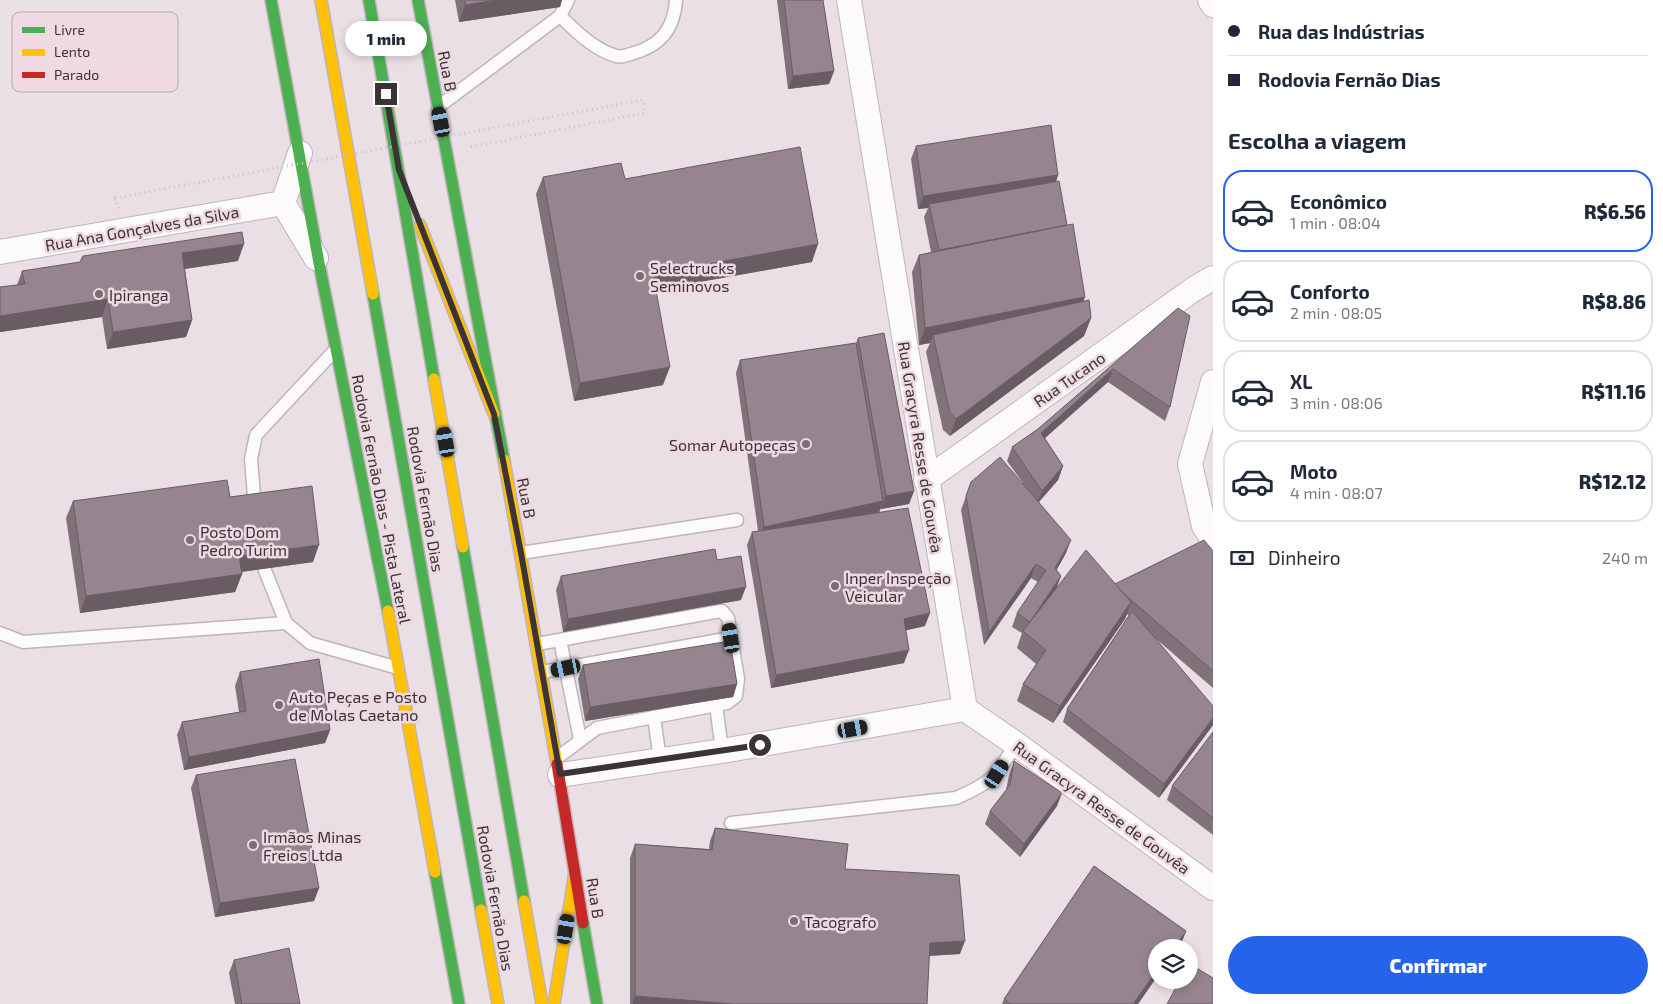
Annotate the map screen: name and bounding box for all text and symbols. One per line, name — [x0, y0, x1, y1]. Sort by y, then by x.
legend — [12, 12, 178, 92]
text: Rua das Indústrias — [1258, 20, 1425, 43]
text: Livre — [54, 21, 85, 38]
callout: 1 min — [345, 22, 427, 56]
text: 1 min — [366, 29, 406, 48]
text: Lento — [54, 43, 90, 60]
street label: Rua B — [435, 49, 461, 93]
text: Parado — [54, 66, 99, 83]
text: Rodovia Fernão Dias — [1258, 68, 1441, 91]
route end — [375, 83, 397, 105]
car — [430, 106, 451, 138]
text: Escolha a viagem — [1228, 127, 1406, 153]
icon: car — [1230, 189, 1275, 234]
text: Econômico — [1290, 190, 1387, 213]
text: R$6.56 — [1584, 200, 1646, 223]
street label: Rua Ana Gonçalves da Silva — [43, 202, 241, 255]
text: 1 min · 08:04 — [1290, 213, 1381, 232]
place label: Selectrucks Seminovos — [650, 258, 734, 295]
marker: Selectrucks Seminovos — [634, 270, 646, 282]
icon: car — [1230, 279, 1275, 324]
text: Conforto — [1290, 280, 1370, 303]
place label: Ipiranga — [109, 285, 169, 304]
marker: Ipiranga — [93, 288, 105, 300]
text: R$8.86 — [1582, 290, 1646, 313]
text: 2 min · 08:05 — [1290, 303, 1382, 322]
street label: Rua Gracyra Resse de Gouvêa — [895, 340, 947, 554]
street label: Rua Tucano — [1030, 347, 1108, 411]
icon: car — [1230, 369, 1275, 414]
text: XL — [1290, 370, 1312, 393]
street label: Rodovia Fernão Dias - Pista Lateral — [348, 373, 416, 625]
text: R$11.16 — [1581, 380, 1646, 403]
text: 3 min · 08:06 — [1290, 393, 1383, 412]
street label: Rodovia Fernão Dias — [404, 425, 448, 573]
car — [436, 426, 455, 458]
place label: Somar Autopeças — [669, 435, 796, 455]
marker: Somar Autopeças — [800, 438, 812, 450]
icon: car — [1230, 459, 1275, 504]
text: Moto — [1290, 460, 1338, 483]
text: R$12.12 — [1579, 470, 1646, 493]
street label: Rua B — [514, 476, 540, 520]
text: 4 min · 08:07 — [1290, 483, 1383, 502]
place label: Posto Dom Pedro Turim — [200, 522, 287, 559]
marker: Posto Dom Pedro Turim — [184, 534, 196, 546]
icon: cash — [1228, 544, 1256, 572]
text: Dinheiro — [1268, 546, 1341, 569]
text: 240 m — [1602, 548, 1648, 567]
place label: Inper Inspeção Veicular — [845, 568, 951, 605]
marker: Inper Inspeção Veicular — [829, 580, 841, 592]
car — [721, 622, 740, 654]
car — [549, 658, 582, 678]
place label: Auto Peças e Posto de Molas Caetano — [289, 687, 427, 724]
marker: Auto Peças e Posto de Molas Caetano — [273, 699, 285, 711]
car — [836, 719, 869, 739]
route start — [749, 734, 771, 756]
street label: Rua Gracyra Resse de Gouvêa — [1010, 736, 1194, 878]
car — [982, 757, 1011, 791]
street label: Rodovia Fernão Dias — [474, 824, 518, 972]
place label: Irmãos Minas Freios Ltda — [263, 827, 361, 864]
marker: Irmãos Minas Freios Ltda — [247, 839, 259, 851]
street label: Rua B — [583, 876, 609, 920]
place label: Tacografo — [804, 912, 877, 931]
car — [556, 913, 575, 945]
marker: Tacografo — [788, 915, 800, 927]
button: Confirmar — [1228, 936, 1648, 994]
map controls — [1148, 939, 1198, 989]
button: layers — [1148, 939, 1198, 989]

